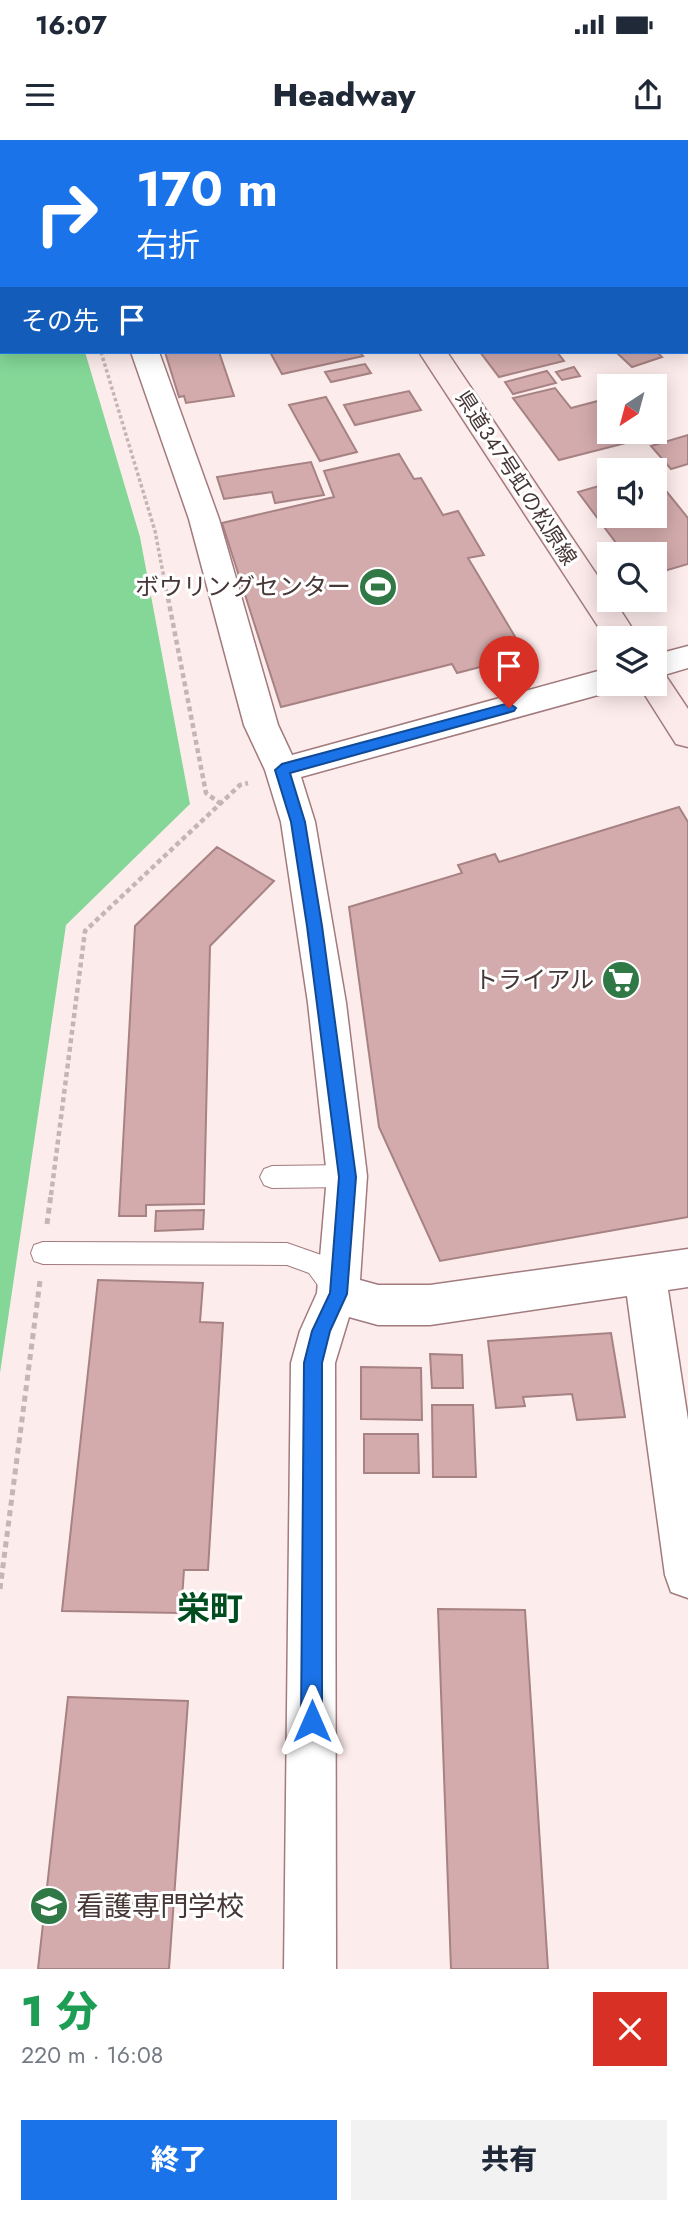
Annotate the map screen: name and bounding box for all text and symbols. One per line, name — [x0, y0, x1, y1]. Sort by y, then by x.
text: 16:07 — [35, 6, 107, 44]
text: Headway — [273, 72, 415, 118]
icon: menu — [21, 76, 59, 114]
icon: share — [629, 76, 667, 114]
text: 170 m — [136, 154, 278, 224]
icon: right — [21, 168, 112, 259]
text: 右折 — [136, 222, 200, 268]
icon: arrive — [113, 301, 151, 339]
text: その先 — [21, 302, 99, 340]
north arrow — [597, 374, 667, 444]
map controls — [597, 374, 667, 696]
street label: 県道347号虹の松原線 — [448, 385, 584, 571]
button: sound — [597, 458, 667, 528]
button: search — [597, 542, 667, 612]
sports icon: ボウリングセンター — [357, 566, 399, 608]
place label: ボウリングセンター — [135, 569, 351, 604]
button: layers — [597, 626, 667, 696]
pin — [479, 636, 539, 708]
icon: arrive — [490, 647, 528, 685]
supermarket icon: トライアル — [600, 959, 642, 1001]
place label: トライアル — [474, 962, 594, 997]
district label: 栄町 — [177, 1585, 243, 1632]
position arrow — [275, 1684, 349, 1758]
school or university icon: 看護専門学校 — [28, 1885, 70, 1927]
place label: 看護専門学校 — [76, 1886, 244, 1927]
text: 1 分 — [21, 1981, 98, 2042]
button: close — [593, 1992, 667, 2066]
text: 220 m · 16:08 — [21, 2038, 163, 2072]
button: 終了 — [21, 2120, 337, 2200]
button: 共有 — [351, 2120, 667, 2200]

